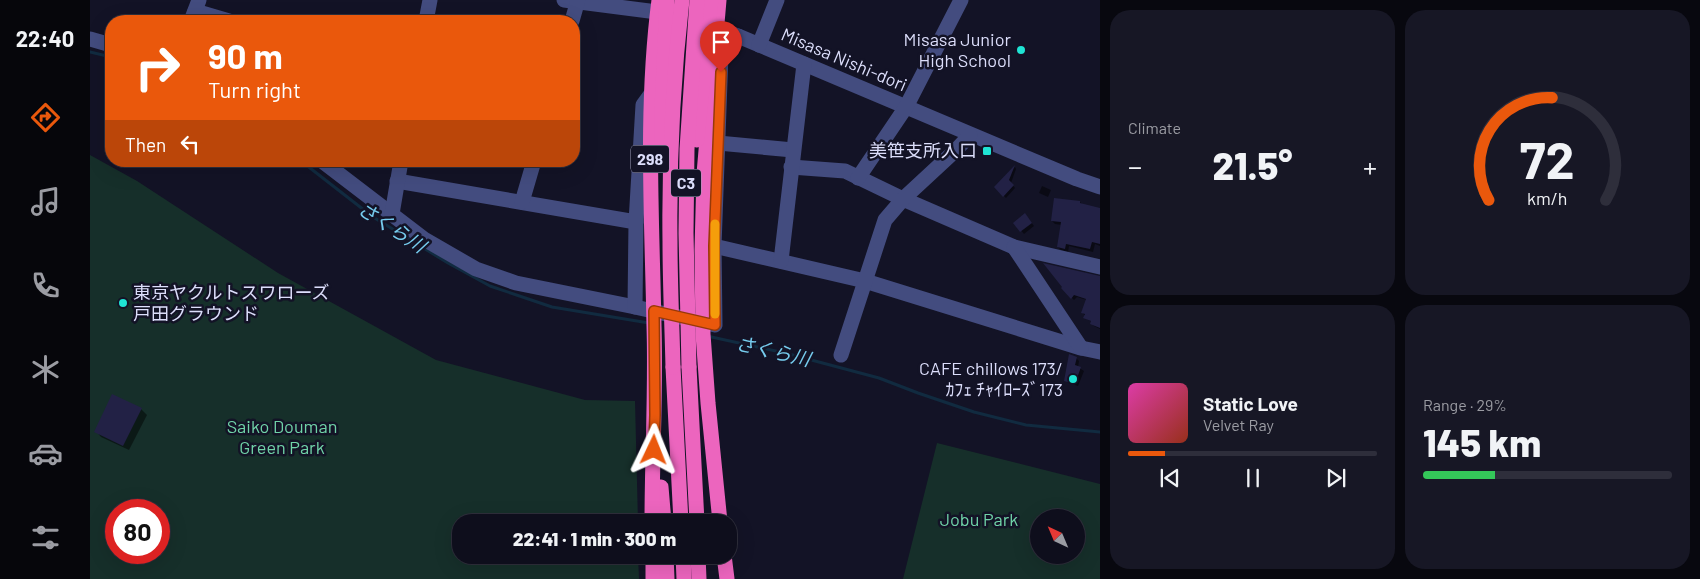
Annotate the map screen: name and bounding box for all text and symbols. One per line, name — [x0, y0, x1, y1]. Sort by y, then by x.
pin — [700, 21, 742, 72]
street label: Misasa Nishi-dori — [778, 23, 911, 95]
text: 22:40 — [16, 25, 74, 51]
icon: arrive — [707, 28, 735, 56]
place label: Misasa Junior High School — [904, 28, 1011, 71]
text: 90 m — [208, 34, 283, 76]
icon: right — [125, 35, 190, 100]
marker: Misasa Junior High School — [1015, 44, 1027, 56]
text: Turn right — [208, 76, 301, 102]
icon: directions — [28, 100, 63, 135]
text: Climate — [1128, 118, 1181, 137]
text: 72 — [1520, 127, 1575, 189]
icon: left — [176, 130, 204, 158]
text: Then — [125, 133, 166, 156]
place label: 美笹支所入口 — [869, 139, 977, 161]
text: 21.5° — [1212, 142, 1293, 188]
marker: 美笹支所入口 — [981, 145, 993, 157]
road number: 298 — [631, 146, 669, 172]
text: − — [1128, 149, 1142, 183]
text: + — [1363, 149, 1377, 183]
road number: C3 — [671, 170, 701, 197]
icon: music — [28, 184, 63, 219]
text: km/h — [1527, 187, 1568, 209]
water label: さくら川 — [354, 196, 432, 258]
icon: phone — [28, 268, 63, 303]
place label: 東京ヤクルトスワローズ 戸田グラウンド — [133, 281, 330, 324]
marker: 東京ヤクルトスワローズ 戸田グラウンド — [117, 297, 129, 309]
water label: さくら川 — [733, 331, 815, 371]
icon: climate — [28, 352, 63, 387]
place label: CAFE chillows 173/ ｶﾌｪ ﾁｬｲﾛｰｽﾞ173 — [919, 357, 1063, 400]
marker: CAFE chillows 173/ ｶﾌｪ ﾁｬｲﾛｰｽﾞ173 — [1067, 373, 1079, 385]
text: Static Love — [1203, 392, 1298, 415]
text: Range · 29% — [1423, 395, 1507, 414]
park label: Saiko Douman Green Park — [227, 415, 337, 458]
text: Velvet Ray — [1203, 415, 1274, 434]
text: 145 km — [1423, 419, 1541, 465]
position arrow — [627, 423, 679, 475]
icon: car — [28, 436, 63, 471]
icon: previous — [1156, 464, 1184, 492]
icon: pause — [1239, 464, 1267, 492]
icon: next — [1322, 464, 1350, 492]
speed limit sign: 80 — [105, 499, 170, 564]
park label: Jobu Park — [940, 508, 1018, 530]
north arrow — [1030, 509, 1085, 564]
map controls — [1030, 509, 1085, 564]
icon: filters — [28, 520, 63, 555]
text: 22:41 · 1 min · 300 m — [513, 527, 676, 550]

